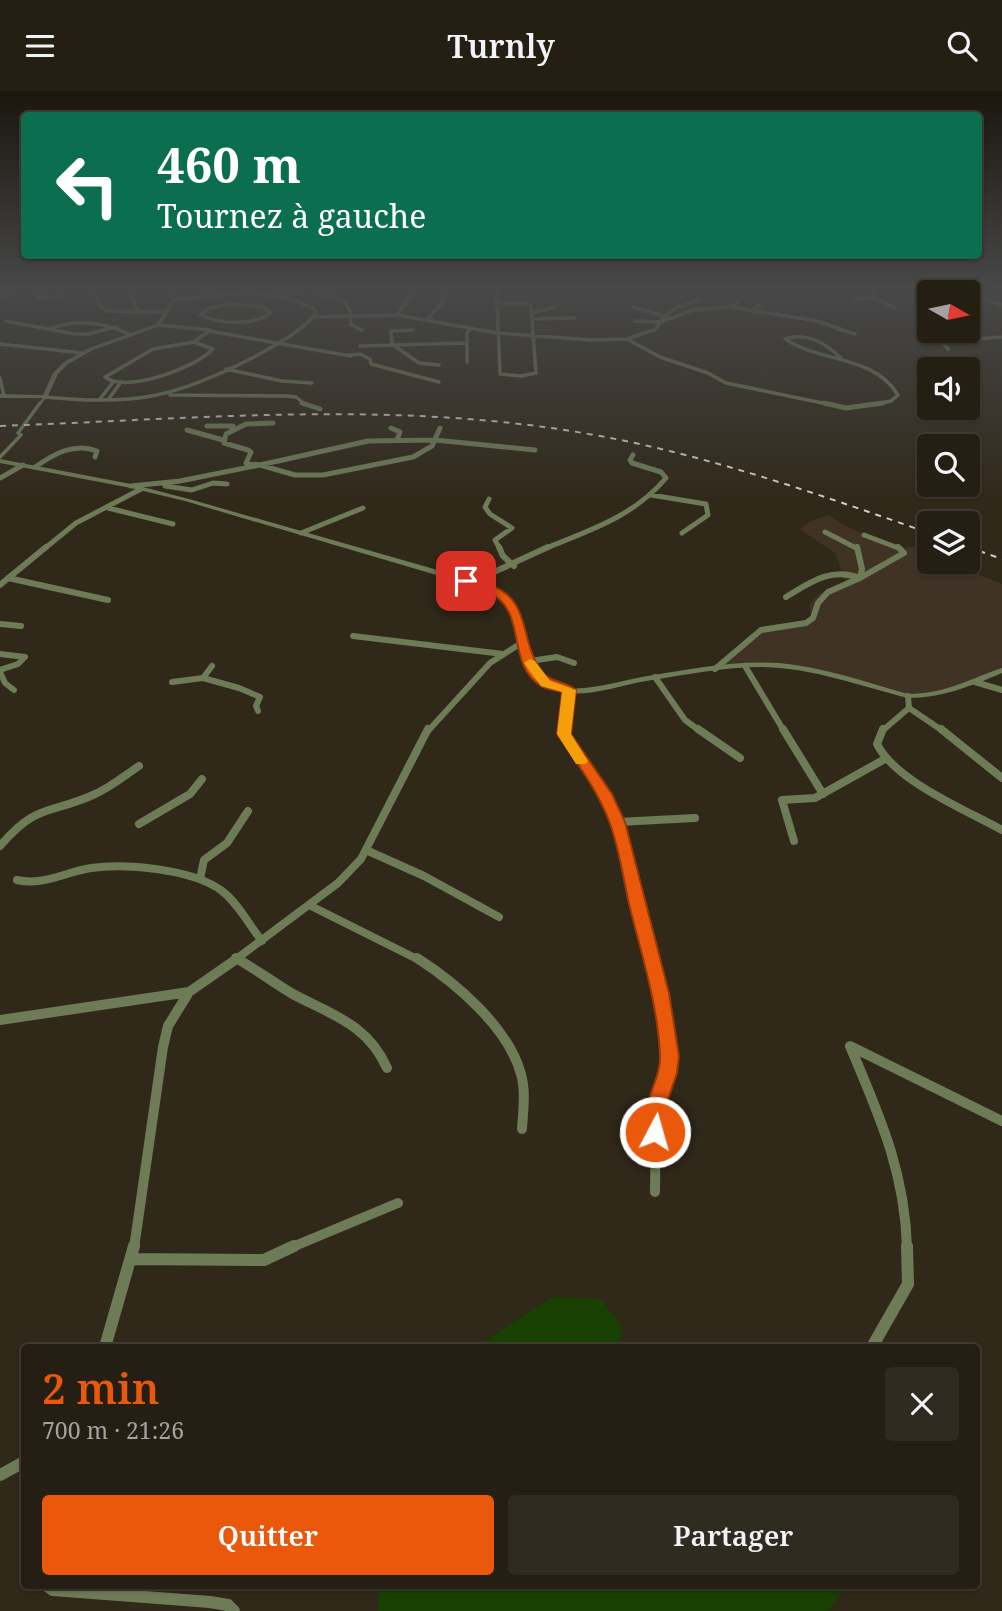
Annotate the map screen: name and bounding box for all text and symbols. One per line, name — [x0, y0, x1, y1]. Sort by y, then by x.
text: Turnly — [447, 24, 555, 67]
icon: menu — [21, 27, 59, 65]
icon: search — [943, 27, 981, 65]
text: 460 m — [157, 131, 301, 197]
icon: left — [42, 140, 133, 231]
text: Tournez à gauche — [157, 194, 426, 237]
north arrow — [917, 280, 980, 343]
map controls — [917, 280, 980, 574]
button: sound — [917, 357, 980, 420]
button: search — [917, 434, 980, 497]
button: layers — [917, 511, 980, 574]
pin — [436, 551, 496, 611]
icon: arrive — [447, 562, 485, 600]
position arrow — [618, 1095, 692, 1169]
text: 2 min — [42, 1359, 159, 1416]
button: close — [885, 1367, 959, 1441]
text: 700 m · 21:26 — [42, 1414, 184, 1446]
button: Quitter — [42, 1495, 494, 1575]
button: Partager — [508, 1495, 959, 1575]

